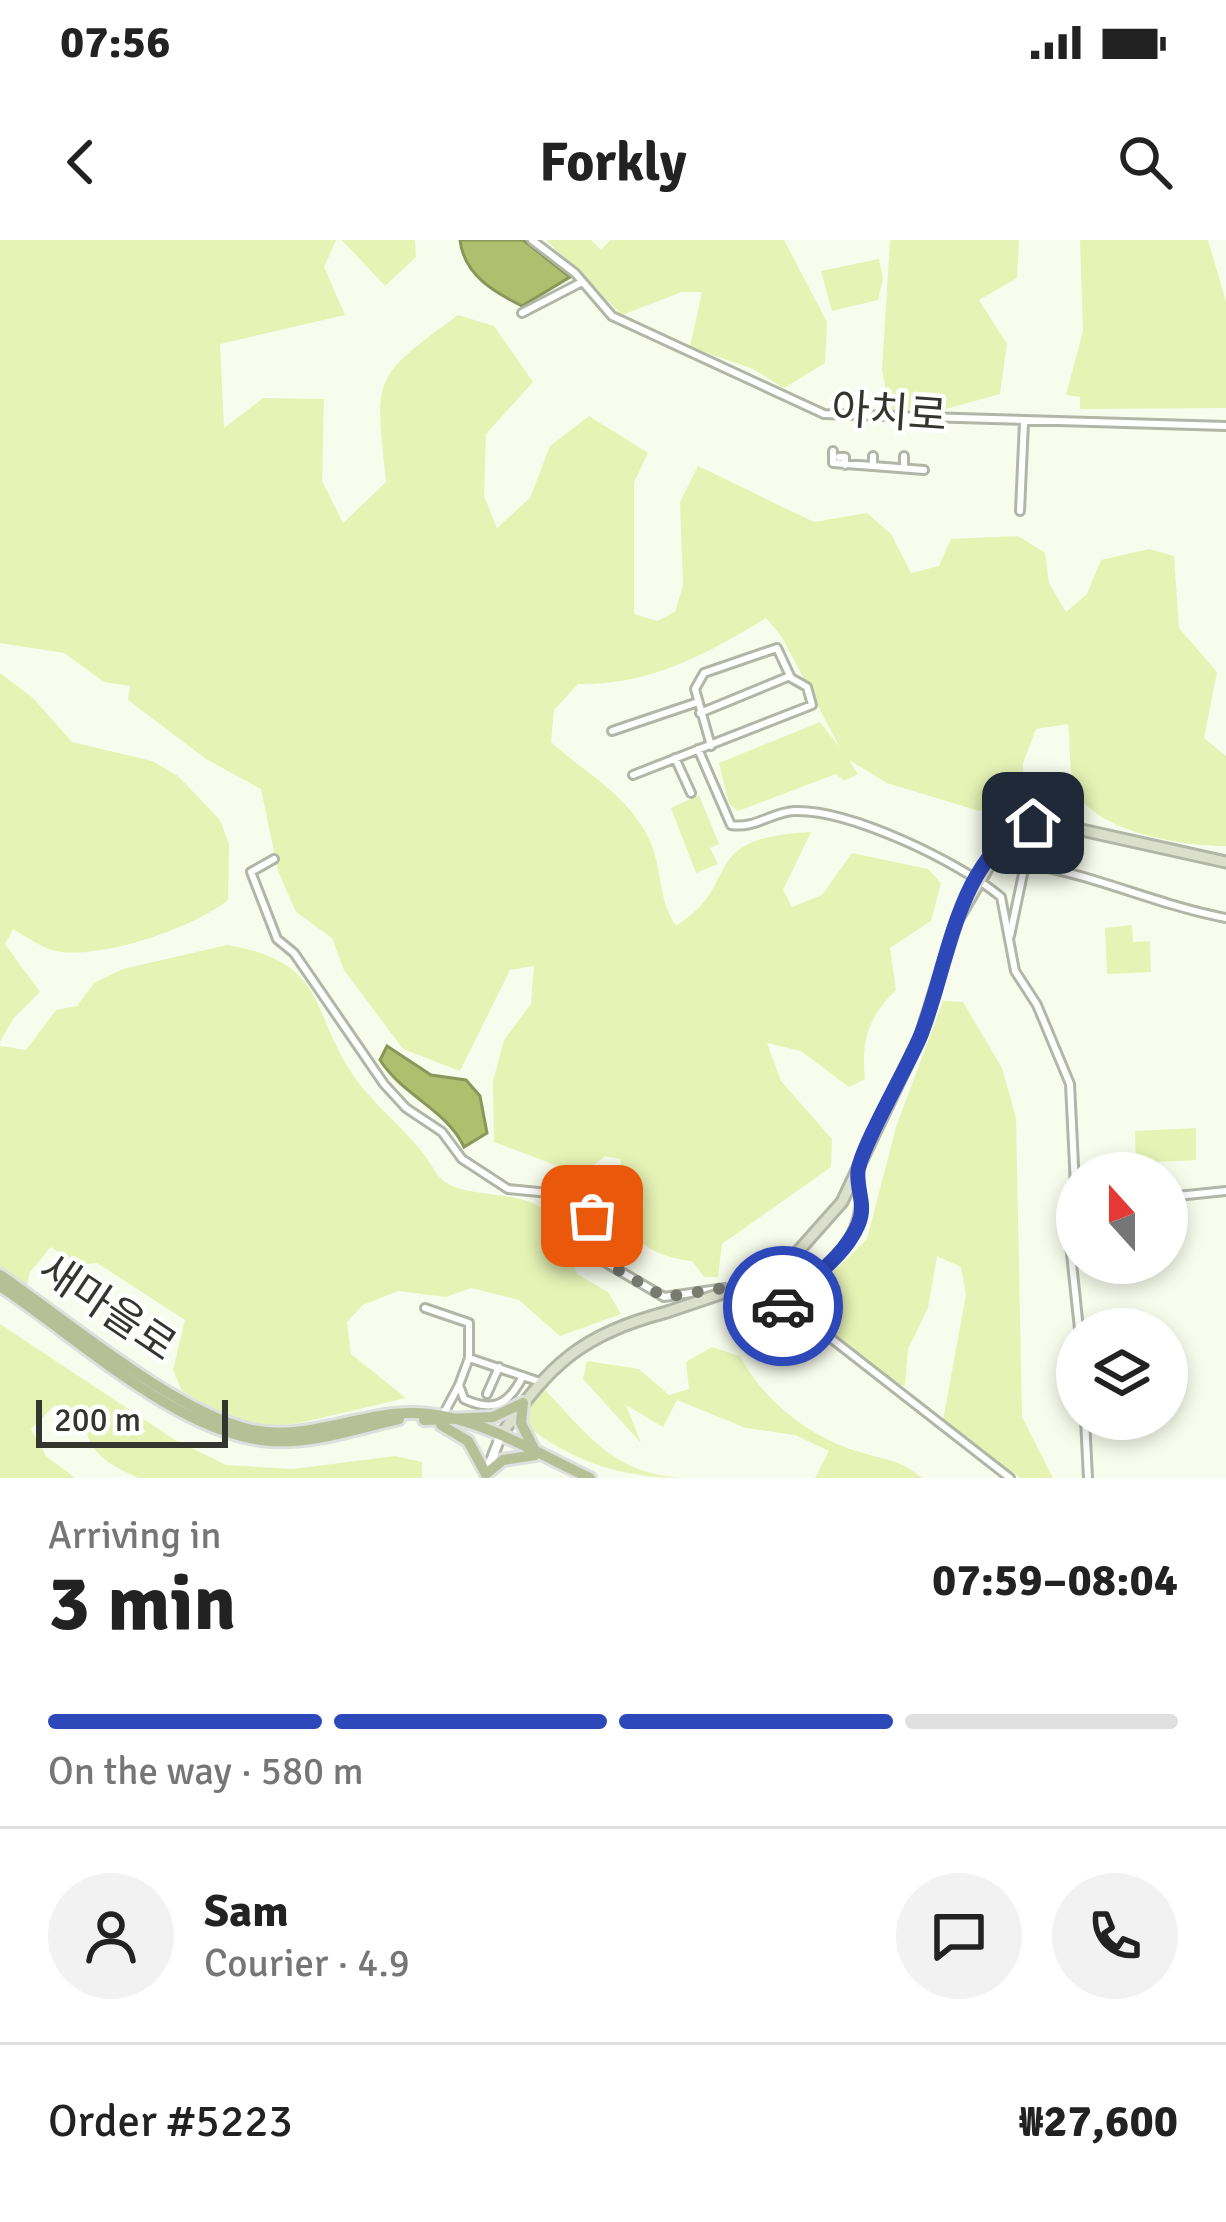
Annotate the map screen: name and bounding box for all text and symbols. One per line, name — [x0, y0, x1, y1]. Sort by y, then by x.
text: 07:56 — [60, 15, 170, 70]
icon: back — [48, 129, 114, 195]
text: Forkly — [539, 129, 687, 196]
icon: search — [1112, 129, 1178, 195]
street label: 아치로 — [829, 384, 949, 442]
pin — [982, 772, 1084, 874]
icon: home — [1000, 790, 1066, 856]
north arrow — [1056, 1152, 1188, 1284]
map controls — [1056, 1152, 1188, 1440]
pin — [541, 1165, 643, 1267]
icon: bag — [559, 1183, 625, 1249]
street label: 새마을로 — [29, 1244, 185, 1372]
courier — [723, 1246, 843, 1366]
icon: car — [750, 1273, 816, 1339]
button: layers — [1056, 1308, 1188, 1440]
scale bar — [36, 1394, 228, 1447]
text: 200 m — [54, 1400, 141, 1441]
text: Arriving in — [48, 1511, 222, 1559]
text: 07:59–08:04 — [932, 1553, 1178, 1608]
text: 3 min — [48, 1556, 236, 1652]
text: On the way · 580 m — [48, 1747, 364, 1795]
button: person — [48, 1873, 174, 1999]
button: chat — [896, 1873, 1022, 1999]
button: phone — [1052, 1873, 1178, 1999]
text: Sam — [204, 1884, 289, 1939]
text: Courier · 4.9 — [204, 1939, 410, 1987]
text: Order #5223 — [48, 2094, 293, 2149]
text: ₩27,600 — [1019, 2094, 1178, 2149]

